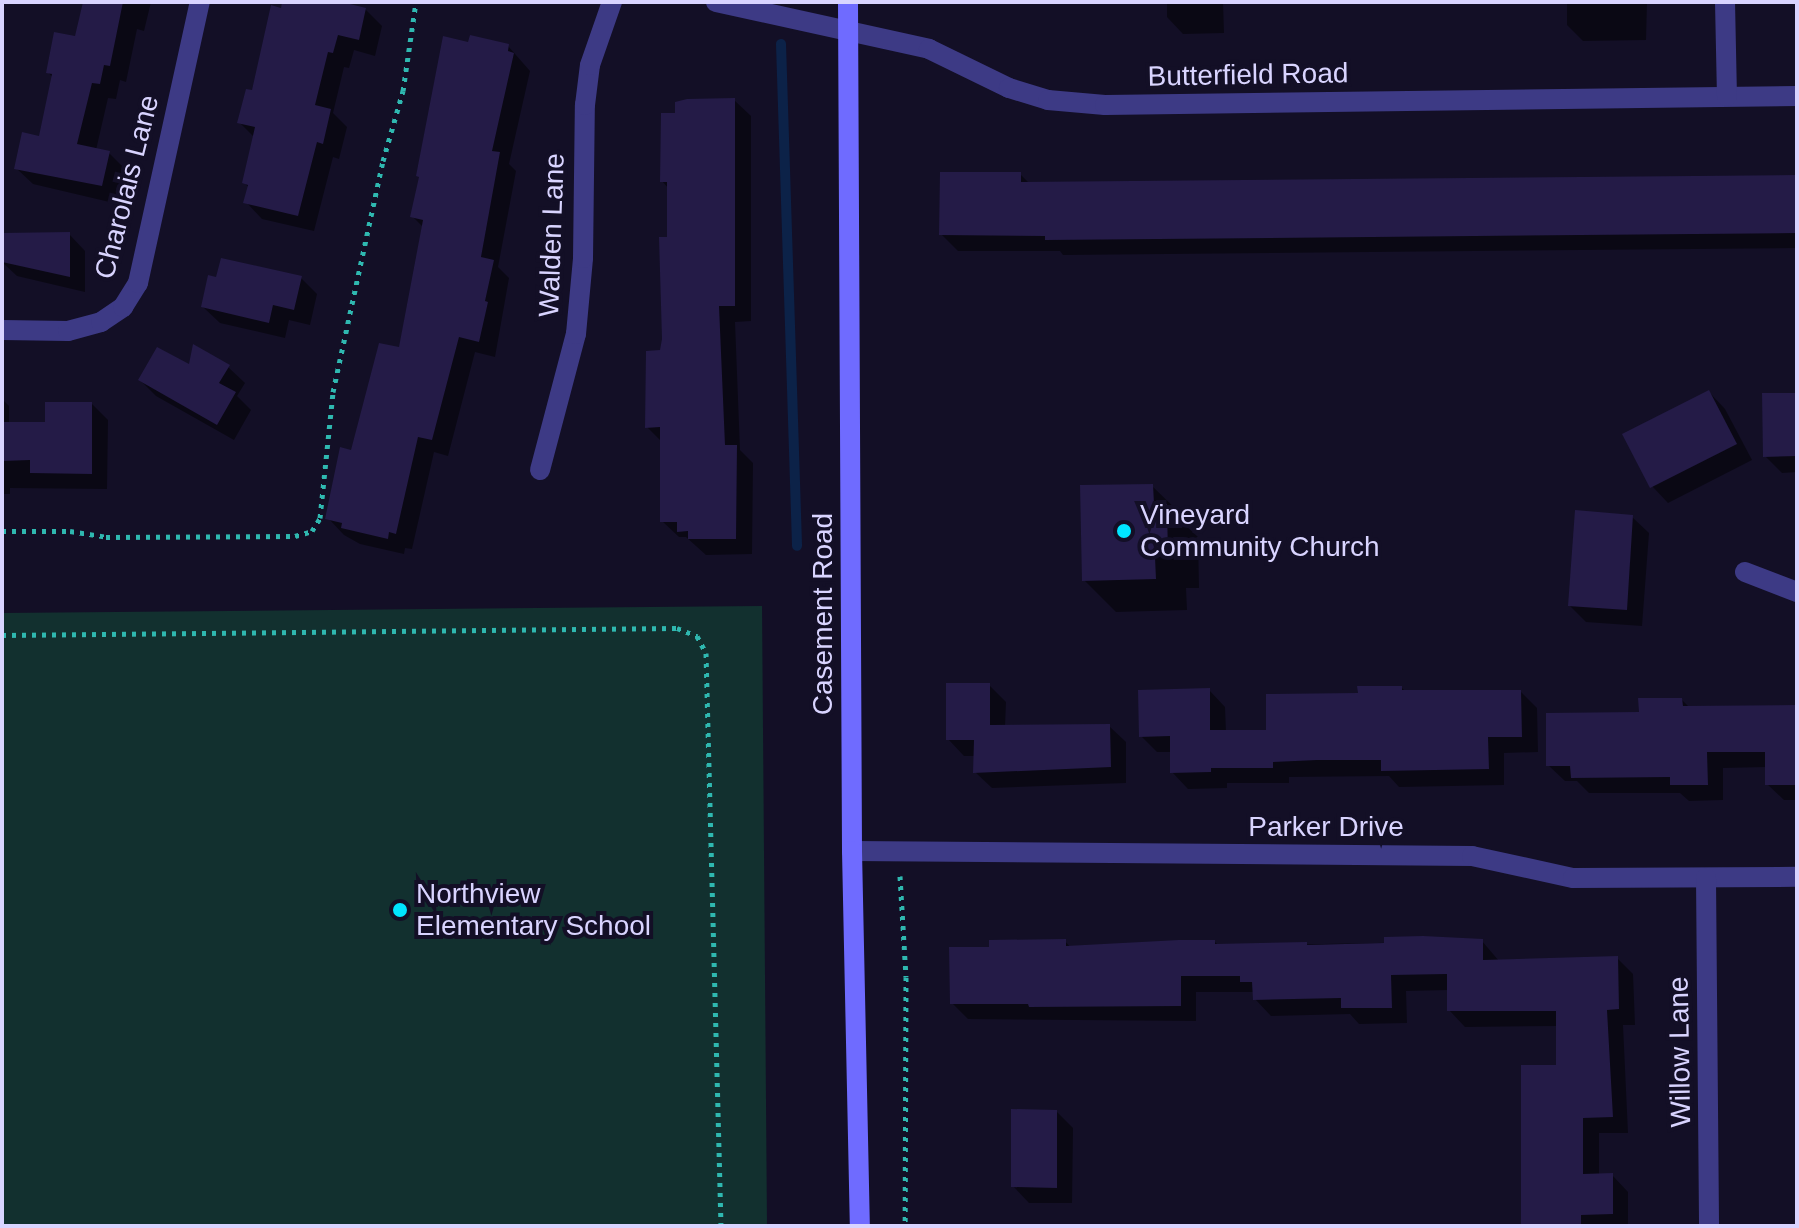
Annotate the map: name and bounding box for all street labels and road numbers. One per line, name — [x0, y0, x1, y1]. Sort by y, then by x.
street label: Butterfield Road — [1147, 56, 1349, 94]
street label: Charolais Lane — [88, 92, 166, 282]
street label: Walden Lane — [532, 152, 572, 318]
street label: Casement Road — [806, 513, 840, 715]
street label: Parker Drive — [1248, 810, 1404, 844]
street label: Willow Lane — [1662, 976, 1698, 1128]

